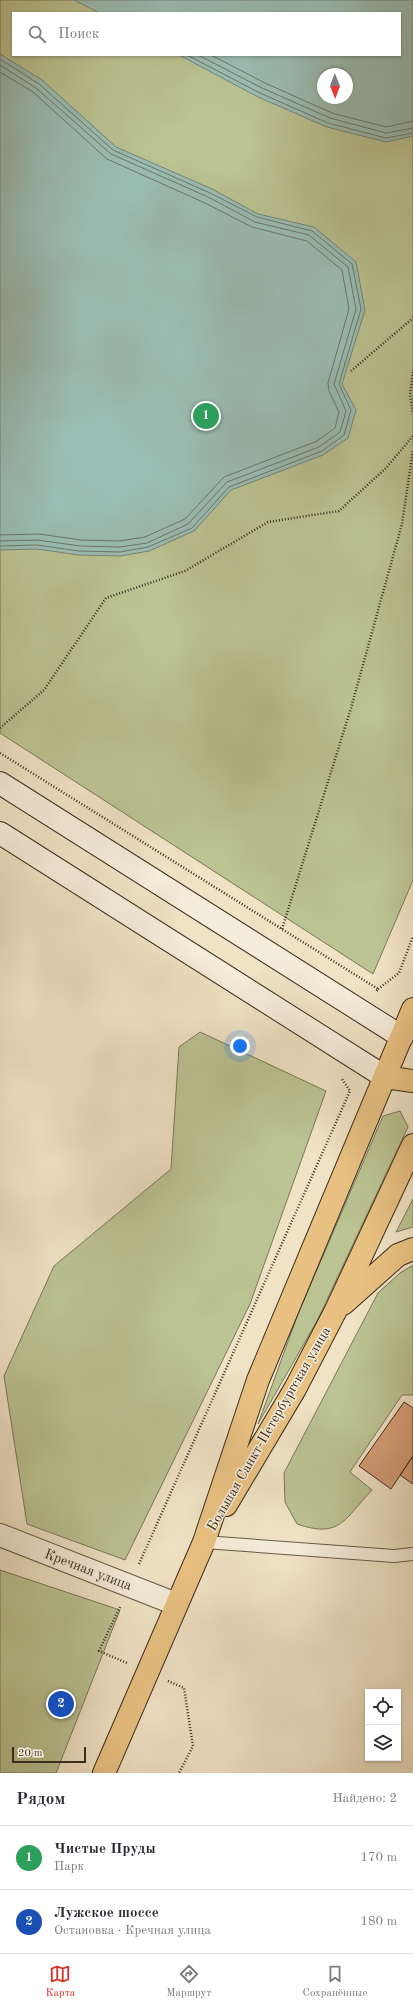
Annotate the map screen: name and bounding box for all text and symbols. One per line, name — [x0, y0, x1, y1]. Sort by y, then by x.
search box — [12, 12, 401, 56]
icon: search — [26, 23, 48, 45]
text: Поиск — [58, 27, 99, 42]
north arrow — [317, 68, 353, 104]
pin: 1 — [193, 401, 219, 431]
your location — [230, 1036, 250, 1056]
street label: Большая Санкт-Петербургская улица — [205, 1324, 333, 1533]
street label: Кречная улица — [42, 1547, 134, 1593]
pin: 2 — [48, 1689, 74, 1719]
map controls — [365, 1689, 401, 1761]
button: locate — [365, 1689, 401, 1725]
button: layers — [365, 1725, 401, 1761]
scale bar — [12, 1745, 86, 1764]
text: 20 m — [18, 1748, 43, 1759]
text: Рядом — [16, 1791, 65, 1808]
text: Найдено: 2 — [333, 1792, 397, 1805]
text: Чистые Пруды — [54, 1842, 156, 1857]
text: 1 — [25, 1851, 33, 1864]
text: 170 m — [360, 1851, 397, 1864]
text: Парк — [54, 1860, 84, 1873]
text: Лужское шоссе — [54, 1906, 159, 1921]
text: 2 — [25, 1915, 33, 1928]
text: 180 m — [360, 1915, 397, 1928]
text: Остановка · Кречная улица — [54, 1924, 211, 1937]
tab: Карта — [46, 1963, 75, 2001]
tab: Маршрут — [166, 1963, 212, 2001]
tab: Сохранённые — [303, 1963, 367, 2001]

